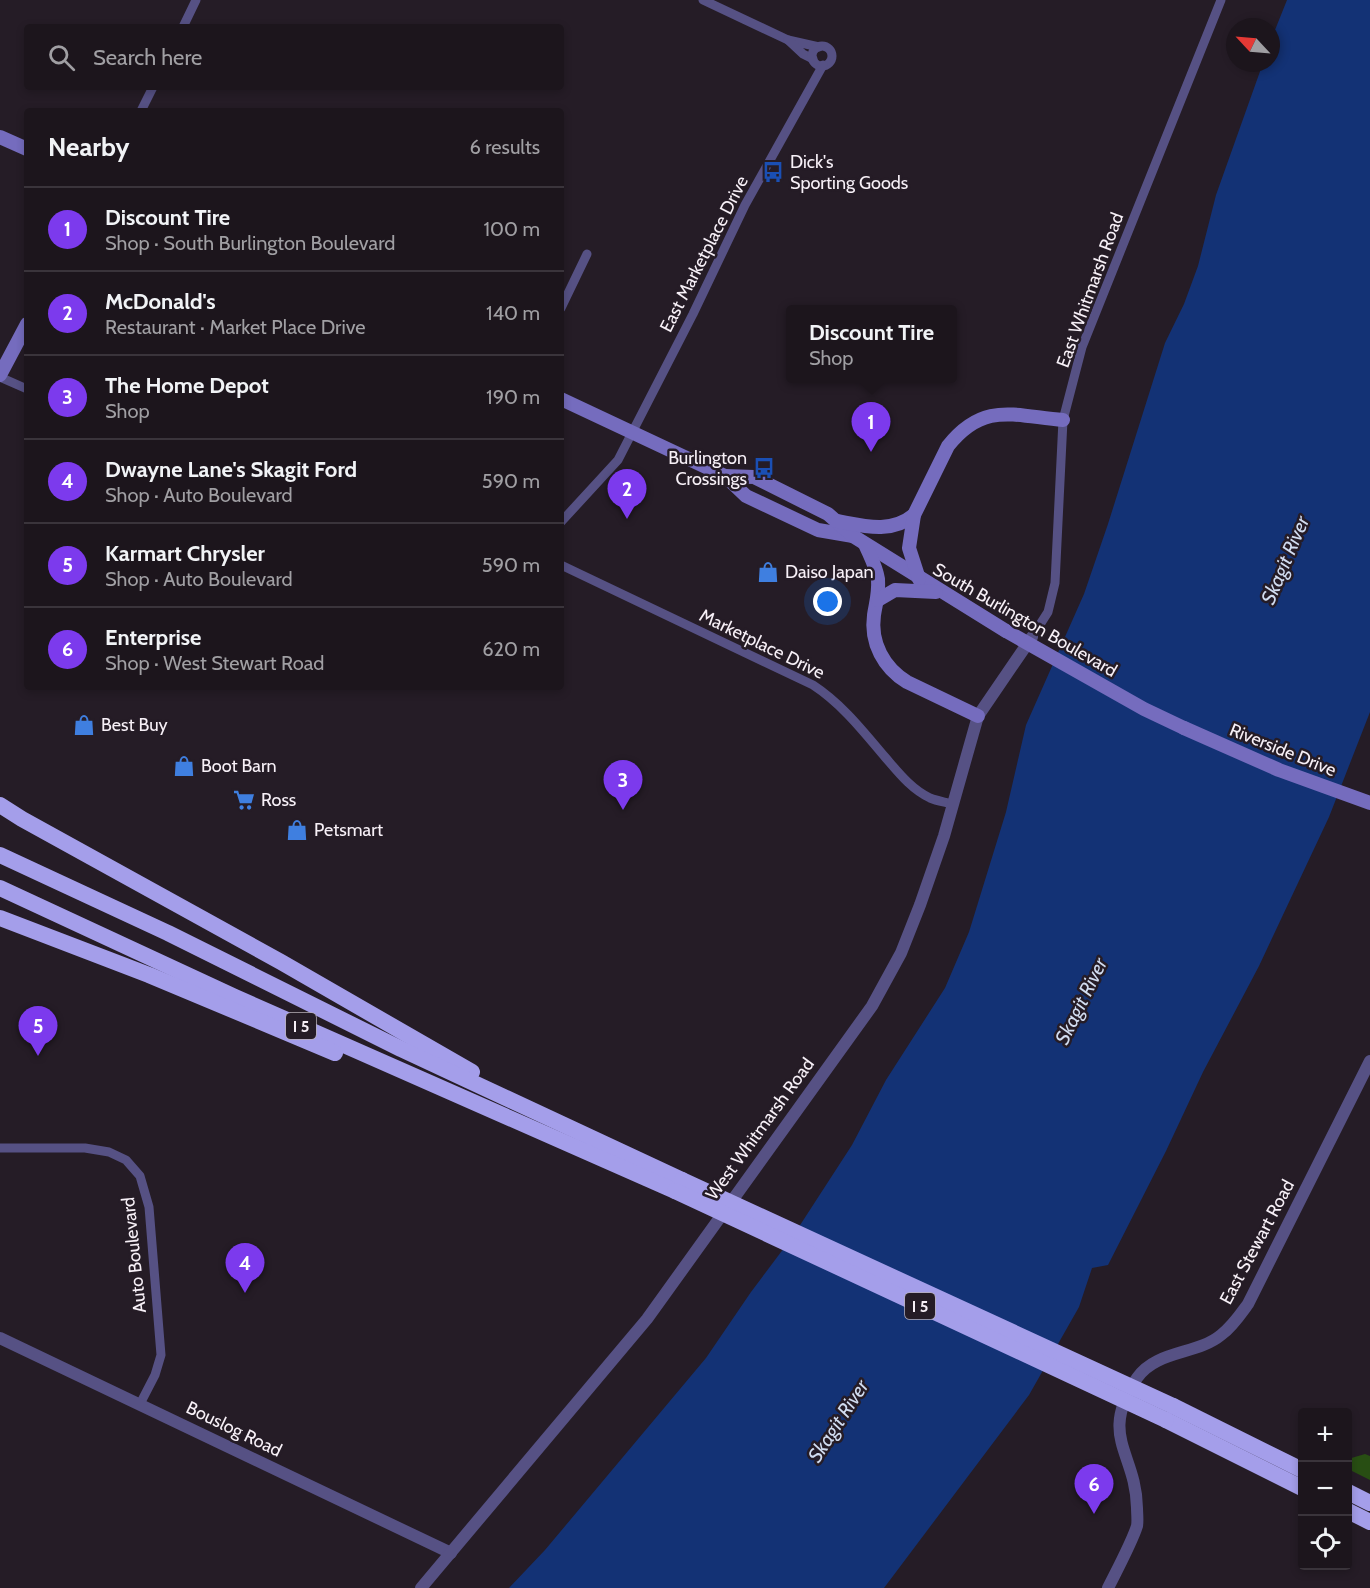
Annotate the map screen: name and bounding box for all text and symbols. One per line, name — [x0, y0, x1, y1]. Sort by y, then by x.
north arrow — [1226, 18, 1280, 72]
search box — [24, 24, 564, 90]
icon: search — [45, 41, 78, 74]
text: Search here — [93, 44, 202, 71]
text: Nearby — [48, 131, 129, 163]
text: 6 results — [469, 135, 540, 159]
place label: Dick's Sporting Goods — [790, 151, 908, 194]
bus stop icon: Dick's Sporting Goods — [761, 160, 785, 184]
street label: East Marketplace Drive — [655, 172, 753, 336]
text: Discount Tire — [105, 204, 230, 231]
street label: East Whitmarsh Road — [1052, 210, 1128, 370]
text: 1 — [64, 217, 71, 241]
text: 100 m — [484, 217, 540, 241]
text: Shop · South Burlington Boulevard — [105, 231, 395, 255]
text: McDonald's — [105, 288, 216, 315]
text: 2 — [62, 301, 73, 325]
text: 140 m — [486, 301, 540, 325]
popup — [786, 305, 957, 383]
text: Restaurant · Market Place Drive — [105, 315, 366, 339]
text: Discount Tire — [809, 319, 934, 346]
text: Shop — [809, 346, 854, 370]
text: The Home Depot — [105, 372, 269, 399]
text: 3 — [62, 385, 73, 409]
text: 190 m — [486, 385, 540, 409]
text: Shop — [105, 399, 150, 423]
pin: 1 — [852, 402, 890, 452]
place label: Burlington Crossings — [668, 447, 747, 490]
text: Dwayne Lane's Skagit Ford — [105, 456, 357, 483]
bus stop icon: Burlington Crossings — [752, 456, 776, 480]
text: 4 — [61, 469, 74, 493]
text: 590 m — [482, 469, 540, 493]
pin: 2 — [608, 470, 646, 519]
text: Shop · Auto Boulevard — [105, 483, 293, 507]
water label: Skagit River — [1256, 512, 1315, 608]
text: Karmart Chrysler — [105, 540, 265, 567]
text: 5 — [62, 553, 73, 577]
text: 590 m — [482, 553, 540, 577]
street label: South Burlington Boulevard — [929, 558, 1121, 682]
shop icon: Daiso Japan — [756, 560, 780, 584]
place label: Daiso Japan — [785, 561, 874, 583]
text: Shop · Auto Boulevard — [105, 567, 293, 591]
your location — [813, 587, 842, 616]
street label: Marketplace Drive — [696, 604, 828, 684]
text: Enterprise — [105, 624, 201, 651]
text: 6 — [62, 637, 73, 661]
text: 620 m — [482, 637, 540, 661]
text: Shop · West Stewart Road — [105, 651, 324, 675]
shop icon: Best Buy — [72, 713, 96, 737]
place label: Best Buy — [101, 714, 168, 736]
street label: Riverside Drive — [1226, 719, 1340, 781]
shop icon: Boot Barn — [172, 754, 196, 778]
place label: Boot Barn — [201, 755, 277, 777]
pin: 3 — [604, 760, 642, 810]
supermarket icon: Ross — [232, 788, 256, 812]
place label: Ross — [261, 789, 296, 811]
shop icon: Petsmart — [285, 818, 309, 842]
place label: Petsmart — [314, 819, 383, 841]
water label: Skagit River — [1050, 953, 1113, 1048]
pin: 5 — [18, 1006, 57, 1056]
road number: I 5 — [286, 1013, 316, 1039]
street label: West Whitmarsh Road — [701, 1054, 819, 1204]
street label: East Stewart Road — [1215, 1176, 1299, 1308]
street label: Auto Boulevard — [117, 1196, 151, 1314]
pin: 4 — [226, 1244, 264, 1293]
road number: I 5 — [905, 1293, 935, 1319]
water label: Skagit River — [803, 1375, 874, 1467]
street label: Bouslog Road — [183, 1396, 285, 1462]
map controls — [1298, 1408, 1352, 1570]
button: + — [1298, 1408, 1352, 1462]
button: − — [1298, 1462, 1352, 1516]
pin: 6 — [1074, 1464, 1114, 1514]
button: locate — [1298, 1516, 1352, 1570]

